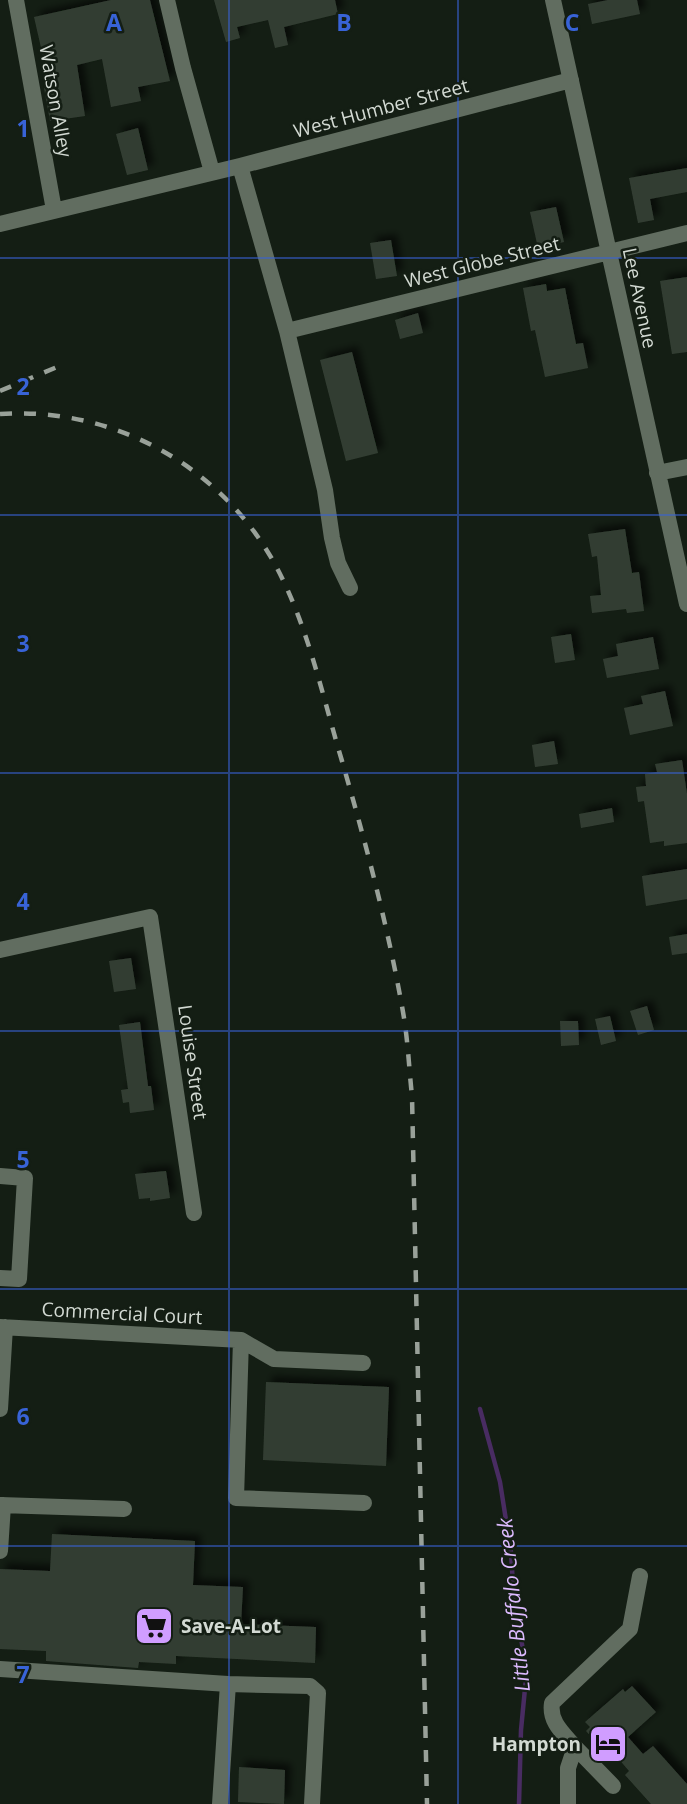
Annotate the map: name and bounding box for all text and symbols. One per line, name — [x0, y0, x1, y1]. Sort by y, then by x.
text: A — [106, 6, 122, 38]
text: B — [336, 6, 352, 38]
text: C — [565, 6, 579, 38]
street label: Watson Alley — [33, 43, 79, 160]
street label: West Humber Street — [291, 72, 472, 144]
text: 1 — [16, 112, 30, 144]
street label: West Globe Street — [402, 230, 563, 294]
street label: Lee Avenue — [617, 245, 663, 351]
text: 2 — [16, 370, 30, 402]
text: 3 — [16, 627, 30, 659]
text: 4 — [16, 885, 30, 917]
street label: Louise Street — [172, 1003, 214, 1121]
text: 5 — [16, 1143, 30, 1175]
street label: Commercial Court — [41, 1296, 203, 1330]
text: 6 — [16, 1400, 30, 1432]
water label: Little Buffalo Creek — [490, 1516, 536, 1693]
supermarket icon: Save-A-Lot — [133, 1605, 175, 1647]
place label: Save-A-Lot — [181, 1613, 281, 1639]
text: 7 — [16, 1658, 30, 1690]
hotel icon: Hampton — [587, 1723, 629, 1765]
place label: Hampton — [492, 1731, 581, 1757]

